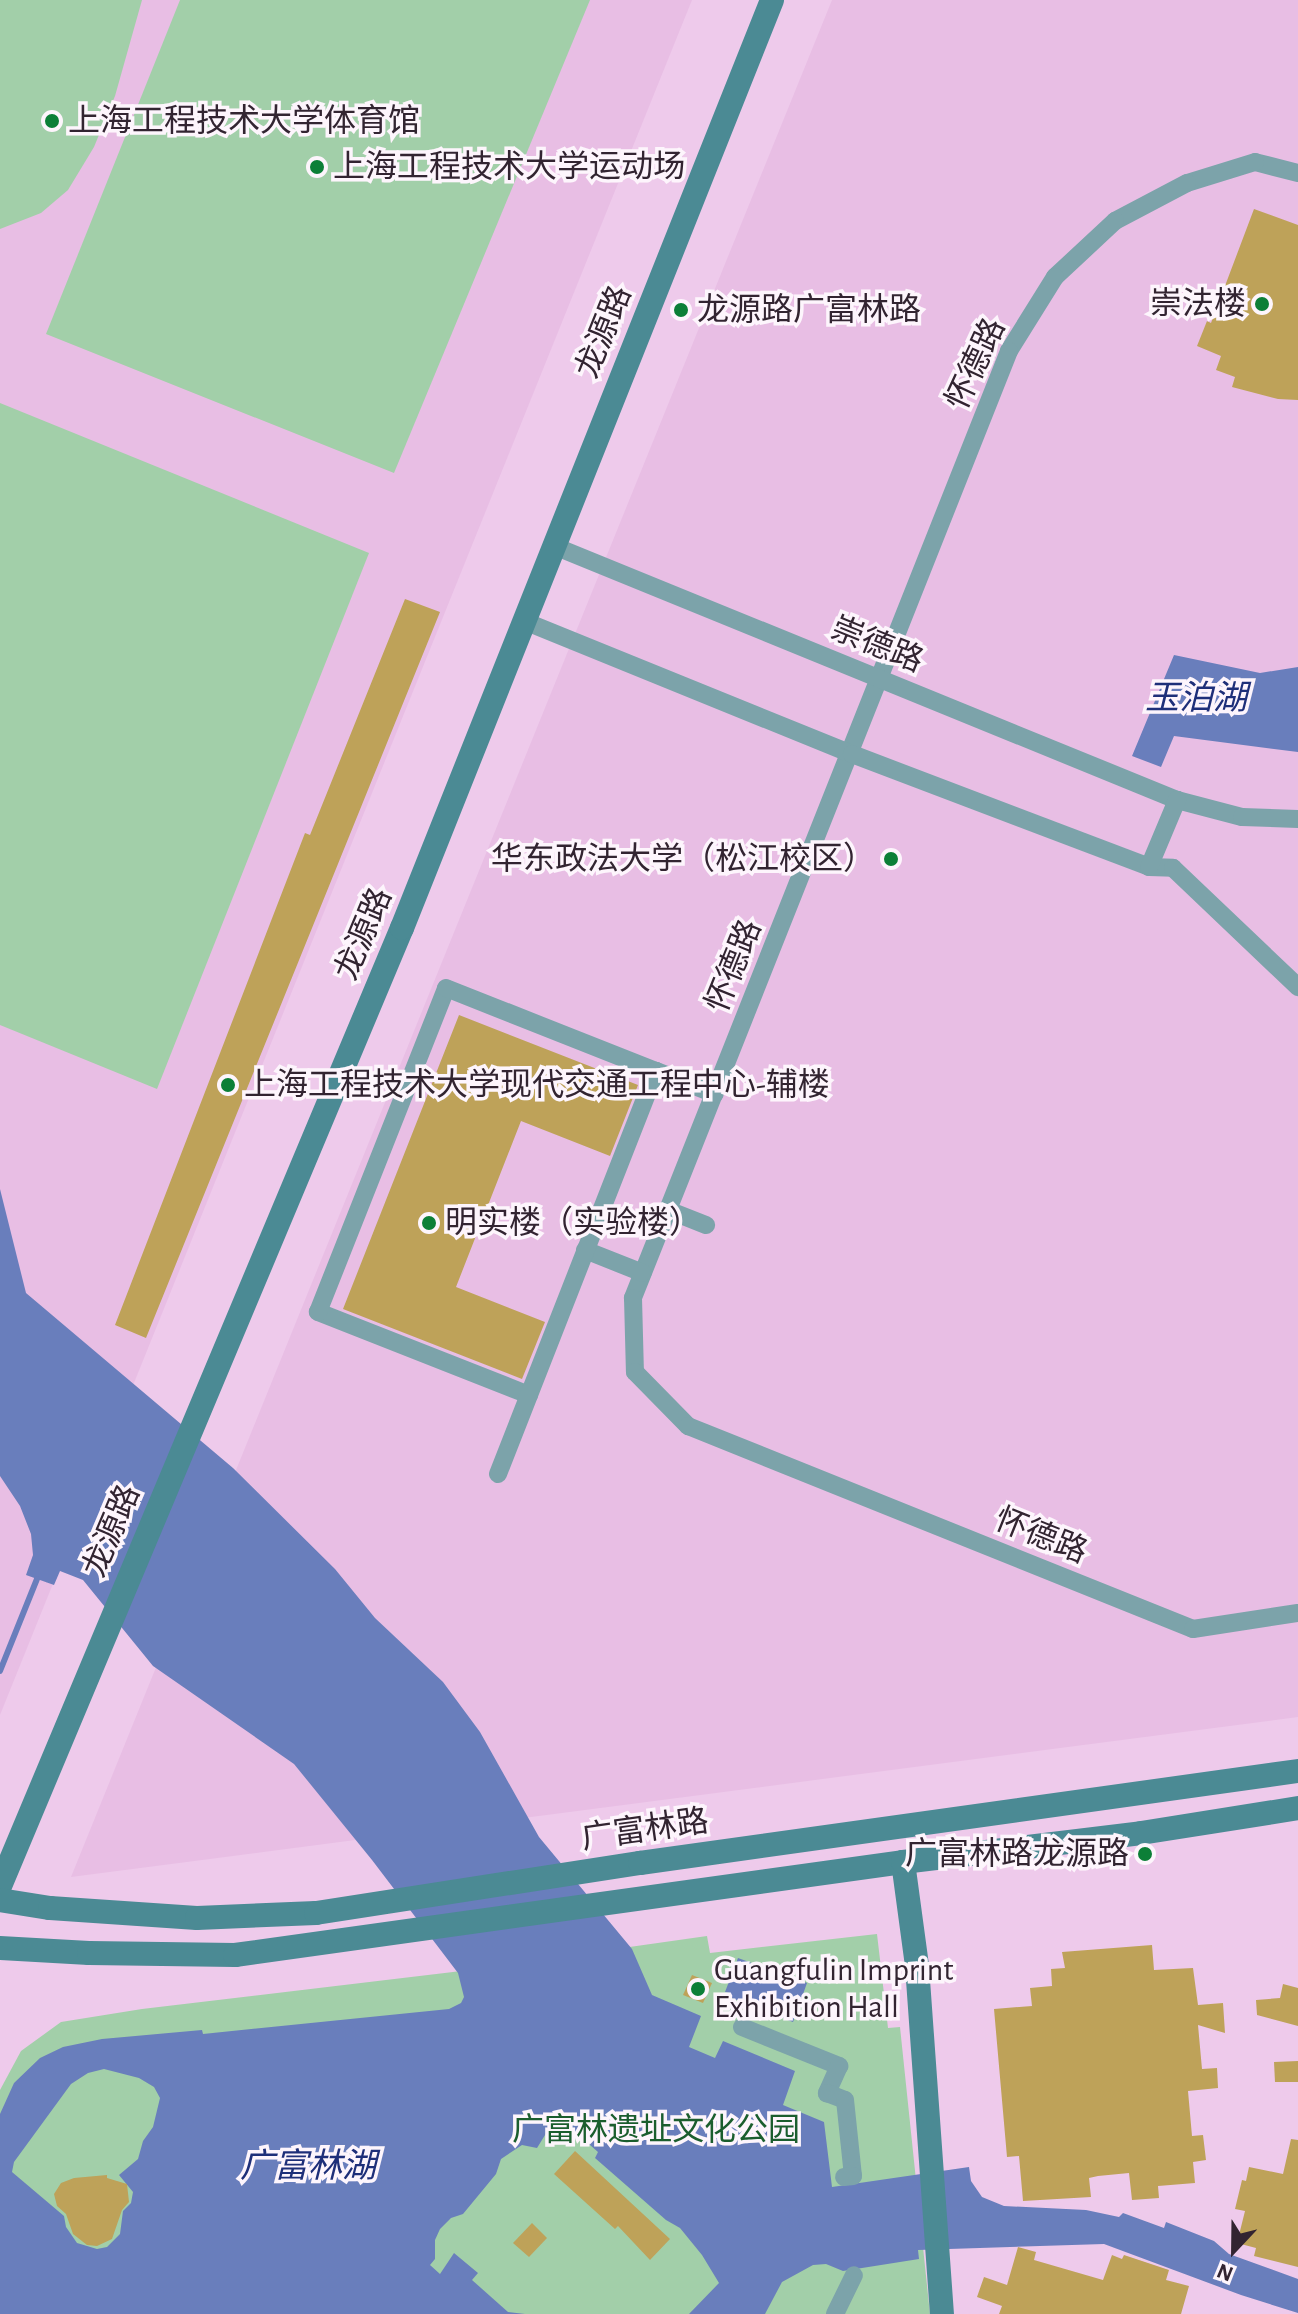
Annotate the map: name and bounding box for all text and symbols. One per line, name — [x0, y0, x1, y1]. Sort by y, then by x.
place label: 上海工程技术大学体育馆 — [68, 102, 420, 140]
marker: 上海工程技术大学体育馆 — [43, 112, 61, 130]
place label: 上海工程技术大学运动场 — [333, 148, 685, 186]
marker: 上海工程技术大学运动场 — [308, 158, 326, 176]
street label: 龙源路 — [568, 280, 640, 384]
place label: 崇法楼 — [1150, 285, 1246, 323]
place label: 龙源路广富林路 — [697, 291, 921, 329]
marker: 崇法楼 — [1253, 295, 1271, 313]
marker: 龙源路广富林路 — [672, 301, 690, 319]
street label: 怀德路 — [938, 312, 1014, 416]
street label: 崇德路 — [825, 609, 929, 681]
water label: 玉泊湖 — [1145, 680, 1247, 720]
place label: 华东政法大学（松江校区） — [491, 840, 875, 878]
marker: 华东政法大学（松江校区） — [882, 850, 900, 868]
street label: 龙源路 — [328, 882, 400, 986]
street label: 怀德路 — [698, 914, 770, 1018]
place label: 上海工程技术大学现代交通工程中心-辅楼 — [244, 1066, 830, 1104]
marker: 上海工程技术大学现代交通工程中心-辅楼 — [219, 1076, 237, 1094]
place label: 明实楼（实验楼） — [445, 1204, 701, 1242]
marker: 明实楼（实验楼） — [420, 1214, 438, 1232]
street label: 龙源路 — [76, 1479, 148, 1583]
street label: 怀德路 — [989, 1500, 1093, 1572]
street label: 广富林路 — [579, 1802, 711, 1858]
place label: 广富林路龙源路 — [905, 1835, 1129, 1873]
marker: 广富林路龙源路 — [1136, 1845, 1154, 1863]
place label: Guangfulin Imprint Exhibition Hall — [714, 1952, 953, 2027]
marker: Guangfulin Imprint Exhibition Hall — [689, 1980, 707, 1998]
park label: 广富林遗址文化公园 — [512, 2111, 800, 2149]
water label: 广富林湖 — [240, 2148, 376, 2188]
north arrow — [1194, 2210, 1274, 2290]
text: N — [1214, 2259, 1236, 2285]

